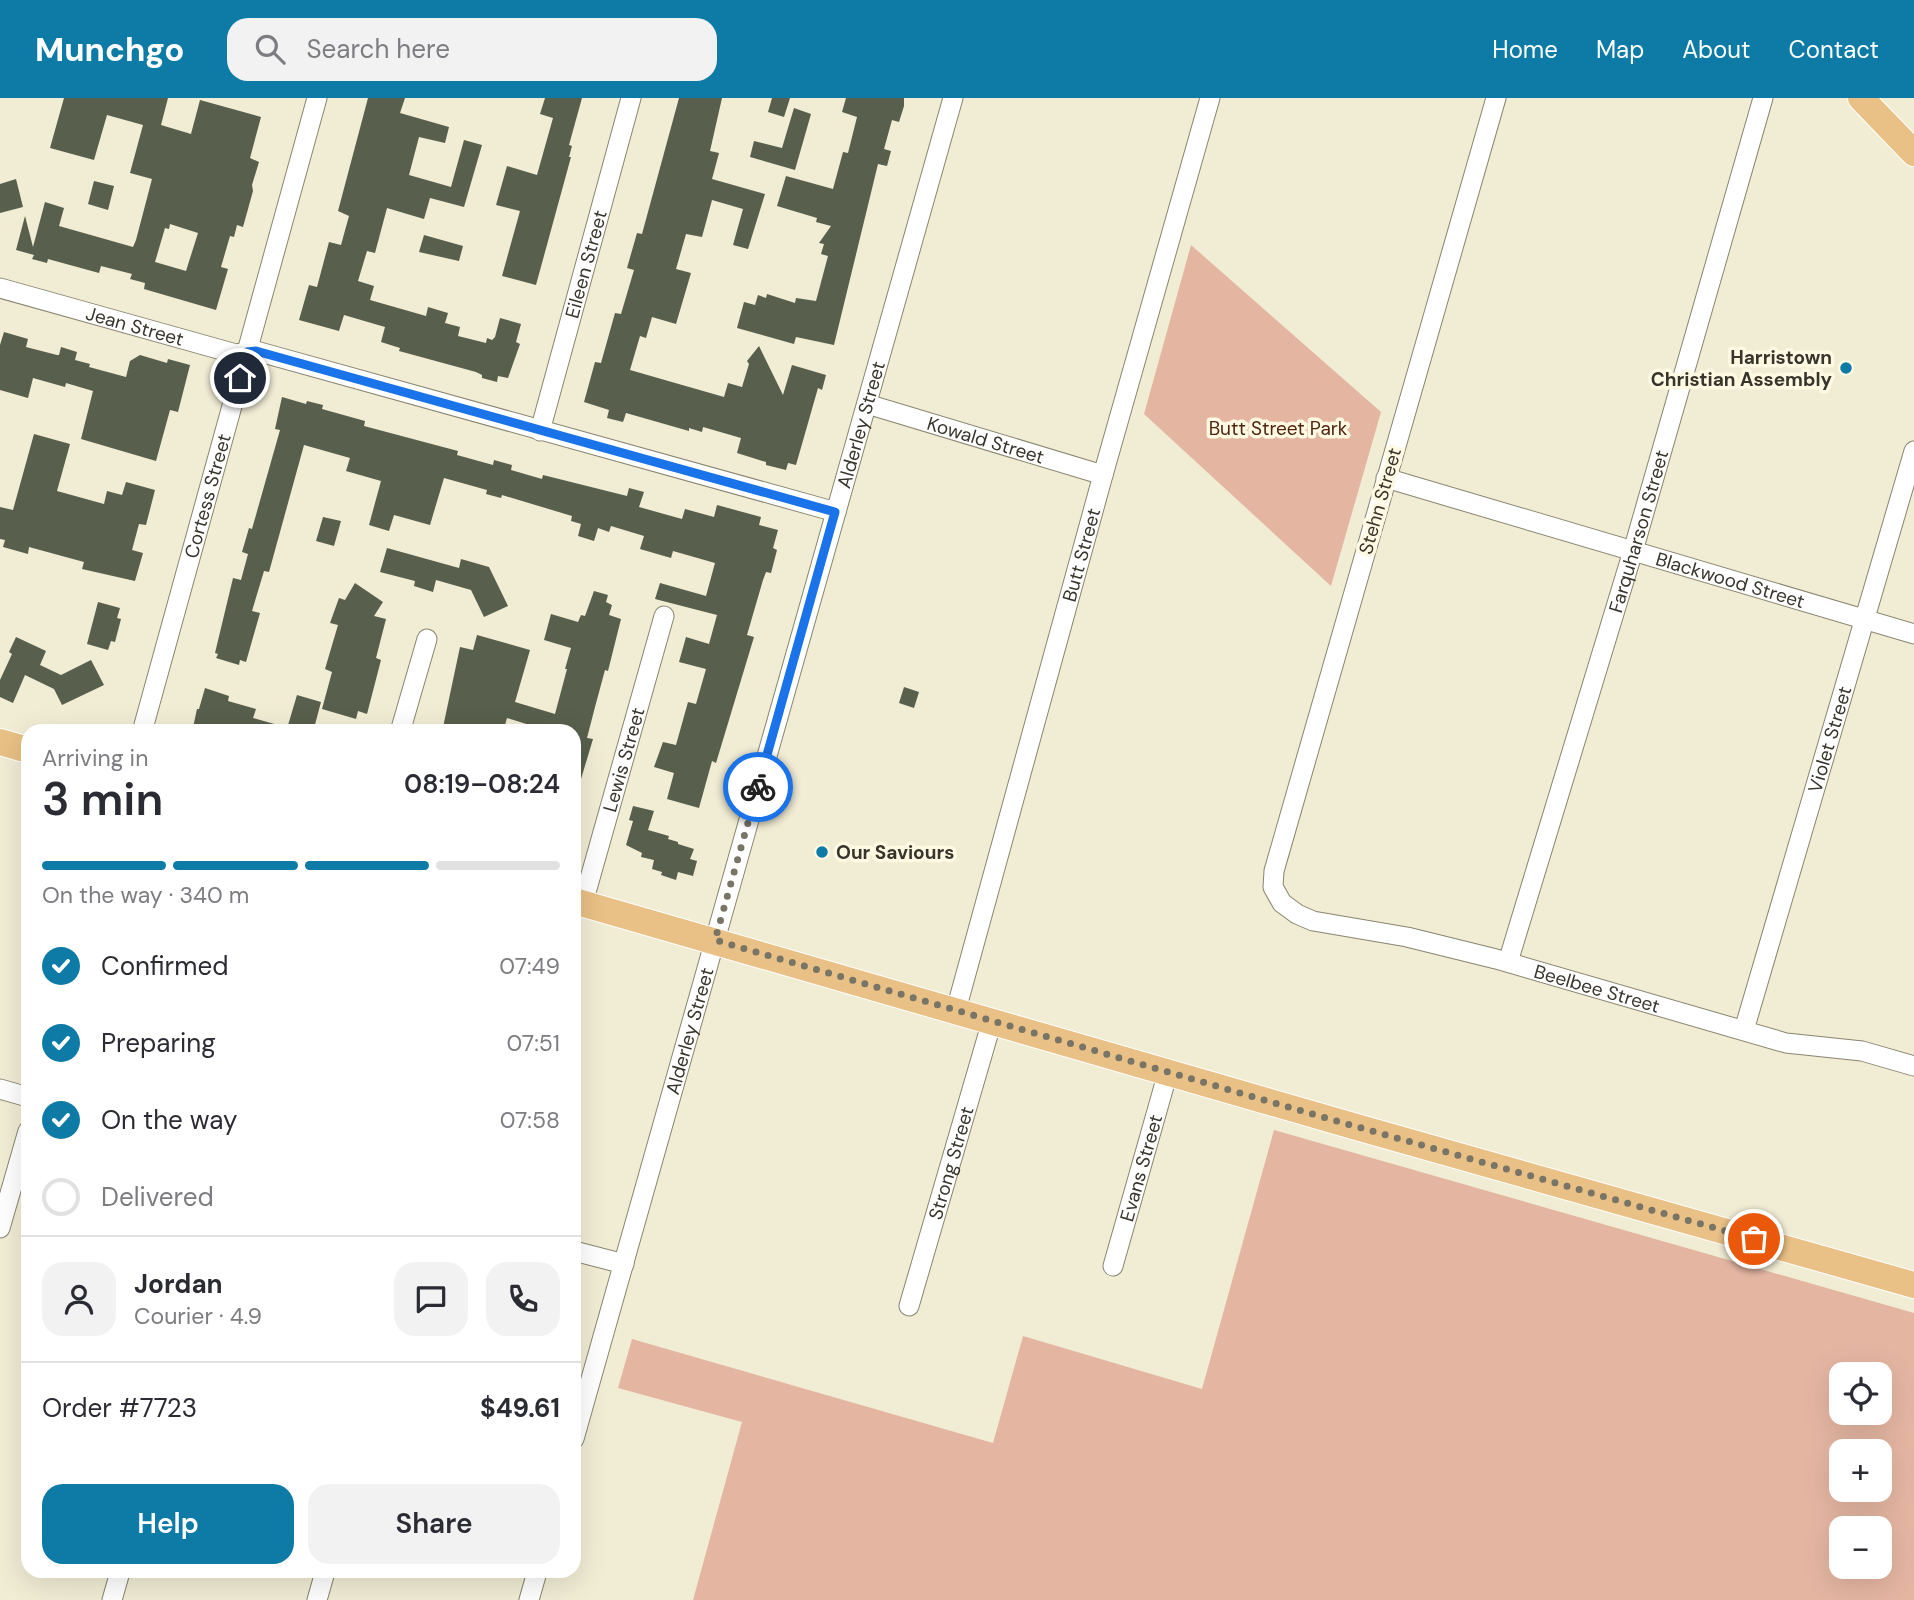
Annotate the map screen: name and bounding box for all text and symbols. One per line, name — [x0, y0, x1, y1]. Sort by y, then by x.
search box — [227, 18, 717, 81]
text: Munchgo — [35, 28, 185, 71]
icon: search — [251, 30, 289, 68]
text: Search here — [307, 32, 450, 66]
text: Home — [1492, 34, 1558, 65]
text: Map — [1596, 34, 1644, 65]
text: About — [1682, 34, 1751, 65]
text: Contact — [1789, 34, 1879, 65]
street label: Eileen Street — [559, 207, 612, 321]
street label: Jean Street — [83, 300, 187, 351]
place label: Harristown Christian Assembly — [1651, 345, 1833, 392]
pin — [210, 348, 270, 408]
street label: Alderley Street — [831, 358, 890, 491]
icon: home — [221, 359, 259, 397]
marker: Harristown Christian Assembly — [1838, 360, 1854, 376]
street label: Kowald Street — [924, 410, 1047, 469]
park label: Butt Street Park — [1209, 416, 1348, 441]
street label: Cortess Street — [178, 431, 236, 561]
street label: Stehn Street — [1353, 445, 1407, 557]
street label: Farquharson Street — [1602, 447, 1674, 616]
street label: Butt Street — [1056, 505, 1106, 605]
street label: Blackwood Street — [1653, 546, 1808, 614]
street label: Violet Street — [1802, 683, 1857, 795]
street label: Lewis Street — [597, 704, 650, 815]
text: Arriving in — [42, 743, 148, 773]
courier — [723, 752, 793, 822]
text: 08:19–08:24 — [404, 767, 560, 801]
icon: bike — [739, 768, 777, 806]
text: 3 min — [42, 769, 163, 829]
place label: Our Saviours — [836, 840, 954, 865]
marker: Our Saviours — [814, 844, 830, 860]
text: On the way · 340 m — [42, 880, 249, 910]
icon: check — [42, 947, 80, 985]
text: Confirmed — [101, 949, 228, 983]
text: 07:49 — [499, 951, 560, 981]
street label: Beelbee Street — [1531, 958, 1663, 1018]
street label: Alderley Street — [659, 965, 719, 1097]
icon: check — [42, 1024, 80, 1062]
text: Preparing — [101, 1026, 216, 1060]
text: 07:51 — [506, 1028, 560, 1058]
icon: check — [42, 1101, 80, 1139]
text: On the way — [101, 1103, 237, 1137]
street label: Strong Street — [922, 1103, 979, 1223]
text: 07:58 — [500, 1105, 560, 1135]
street label: Evans Street — [1114, 1112, 1168, 1224]
text: Delivered — [101, 1180, 214, 1214]
pin — [1724, 1209, 1784, 1269]
icon: bag — [1735, 1220, 1773, 1258]
button: person — [42, 1262, 116, 1336]
button: chat — [394, 1262, 468, 1336]
button: phone — [486, 1262, 560, 1336]
text: Jordan — [134, 1267, 223, 1301]
text: Courier · 4.9 — [134, 1301, 262, 1331]
map controls — [1829, 1362, 1892, 1579]
button: locate — [1829, 1362, 1892, 1425]
text: Order #7723 — [42, 1391, 197, 1425]
text: $49.61 — [480, 1391, 560, 1425]
button: + — [1829, 1439, 1892, 1502]
button: Help — [42, 1484, 294, 1564]
button: Share — [308, 1484, 560, 1564]
button: − — [1829, 1516, 1892, 1579]

